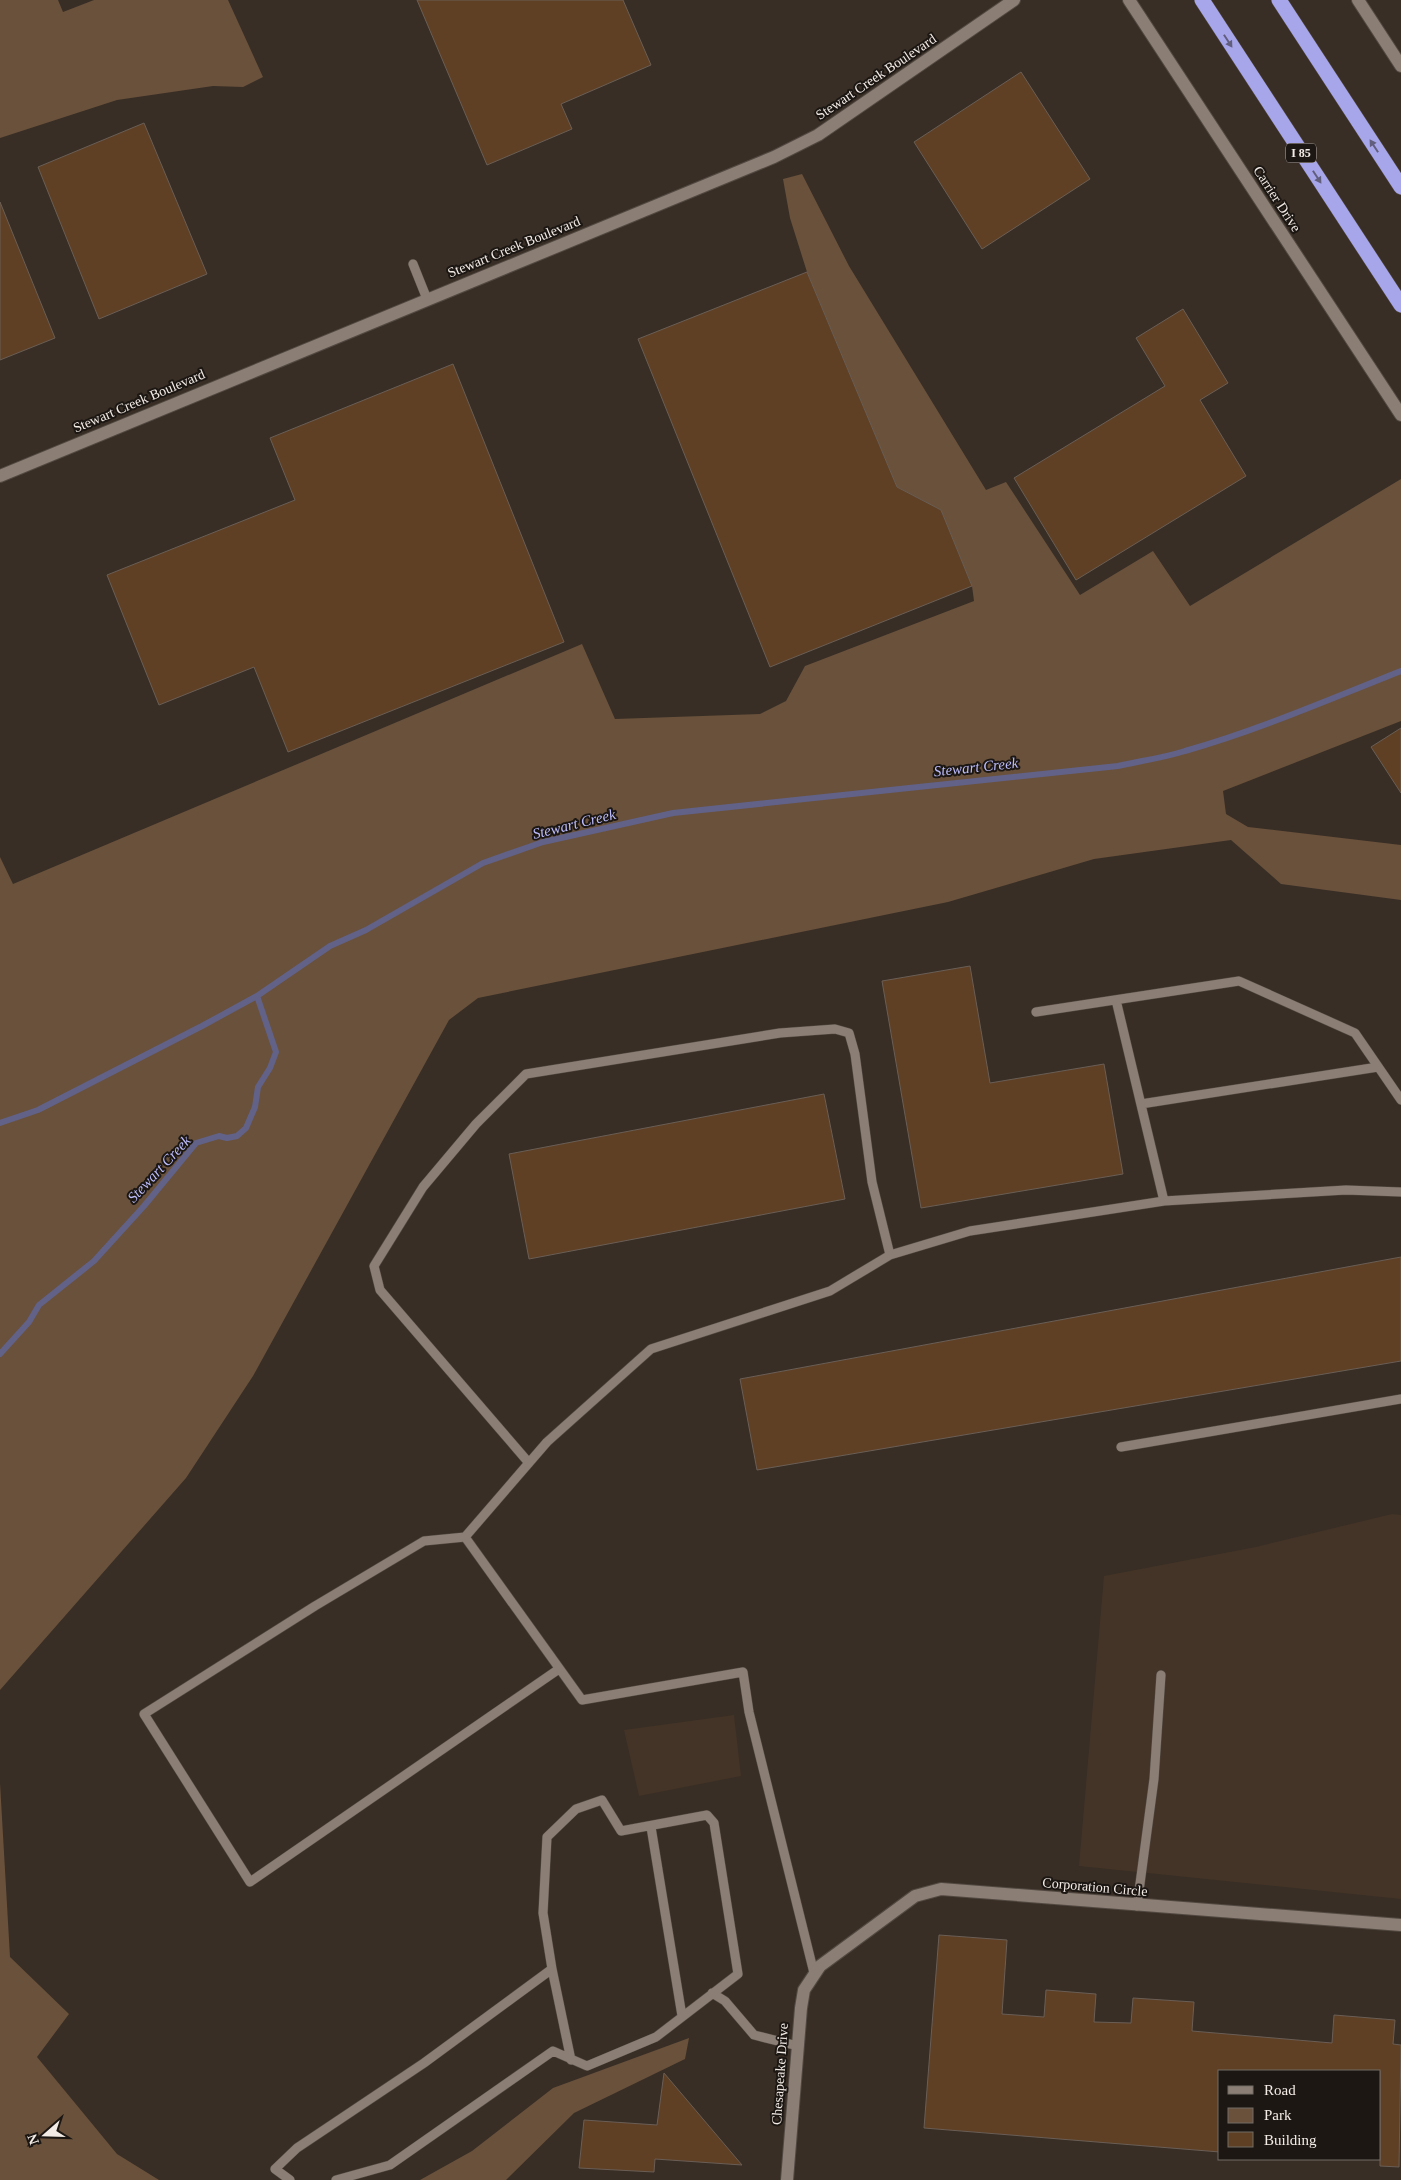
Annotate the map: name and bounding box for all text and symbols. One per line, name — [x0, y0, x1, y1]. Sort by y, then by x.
street label: Stewart Creek Boulevard — [813, 31, 939, 123]
one-way arrow — [1224, 34, 1233, 48]
one-way arrow — [1370, 139, 1379, 152]
road number: I 85 — [1286, 144, 1316, 162]
street label: Carrier Drive — [1250, 163, 1304, 235]
one-way arrow — [1312, 170, 1322, 184]
street label: Stewart Creek Boulevard — [446, 214, 582, 280]
street label: Stewart Creek Boulevard — [71, 366, 207, 436]
water label: Stewart Creek — [933, 755, 1019, 779]
water label: Stewart Creek — [531, 806, 617, 842]
water label: Stewart Creek — [124, 1132, 194, 1205]
street label: Corporation Circle — [1042, 1875, 1148, 1899]
street label: Chesapeake Drive — [769, 2022, 791, 2126]
legend — [1218, 2070, 1381, 2160]
text: Road — [1264, 2082, 1296, 2098]
text: Park — [1264, 2107, 1292, 2123]
north arrow — [20, 2110, 70, 2160]
text: N — [24, 2132, 42, 2147]
text: Building — [1264, 2132, 1317, 2148]

